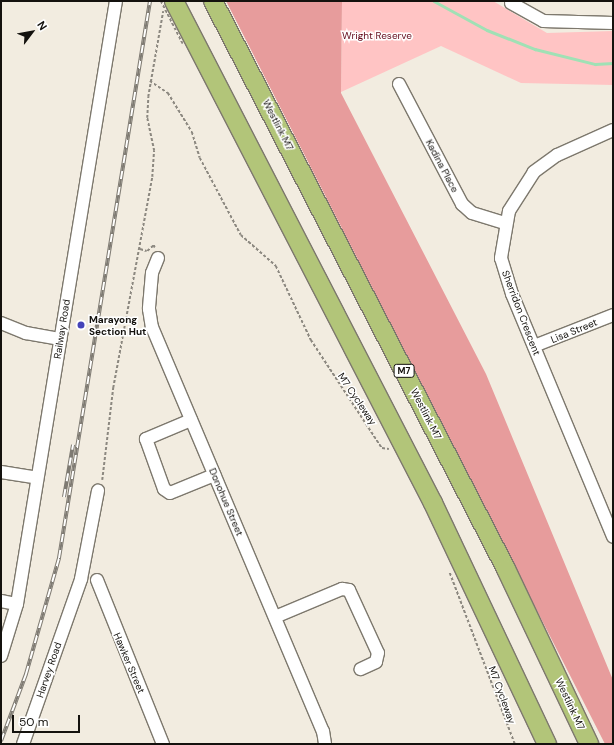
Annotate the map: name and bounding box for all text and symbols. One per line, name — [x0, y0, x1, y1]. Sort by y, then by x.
north arrow — [12, 12, 52, 52]
text: N — [34, 19, 50, 33]
park label: Wright Reserve — [342, 30, 412, 42]
street label: Westlink M7 — [260, 98, 296, 152]
street label: Kadina Place — [423, 137, 461, 195]
street label: Sherridon Crescent — [499, 269, 543, 357]
street label: Railway Road — [51, 298, 73, 360]
place label: Marayong Section Hut — [89, 313, 146, 336]
street label: Lisa Street — [549, 316, 599, 346]
marker: Marayong Section Hut — [76, 320, 86, 330]
road number: M7 — [393, 364, 415, 378]
street label: M7 Cycleway — [335, 371, 379, 427]
street label: Westlink M7 — [408, 387, 444, 441]
street label: Donohue Street — [206, 466, 246, 538]
street label: Hawker Street — [111, 631, 147, 695]
street label: Harvey Road — [34, 641, 64, 699]
street label: M7 Cycleway — [486, 665, 518, 725]
street label: Westlink M7 — [553, 676, 587, 732]
scale bar — [14, 707, 82, 733]
text: 50 m — [19, 714, 48, 730]

